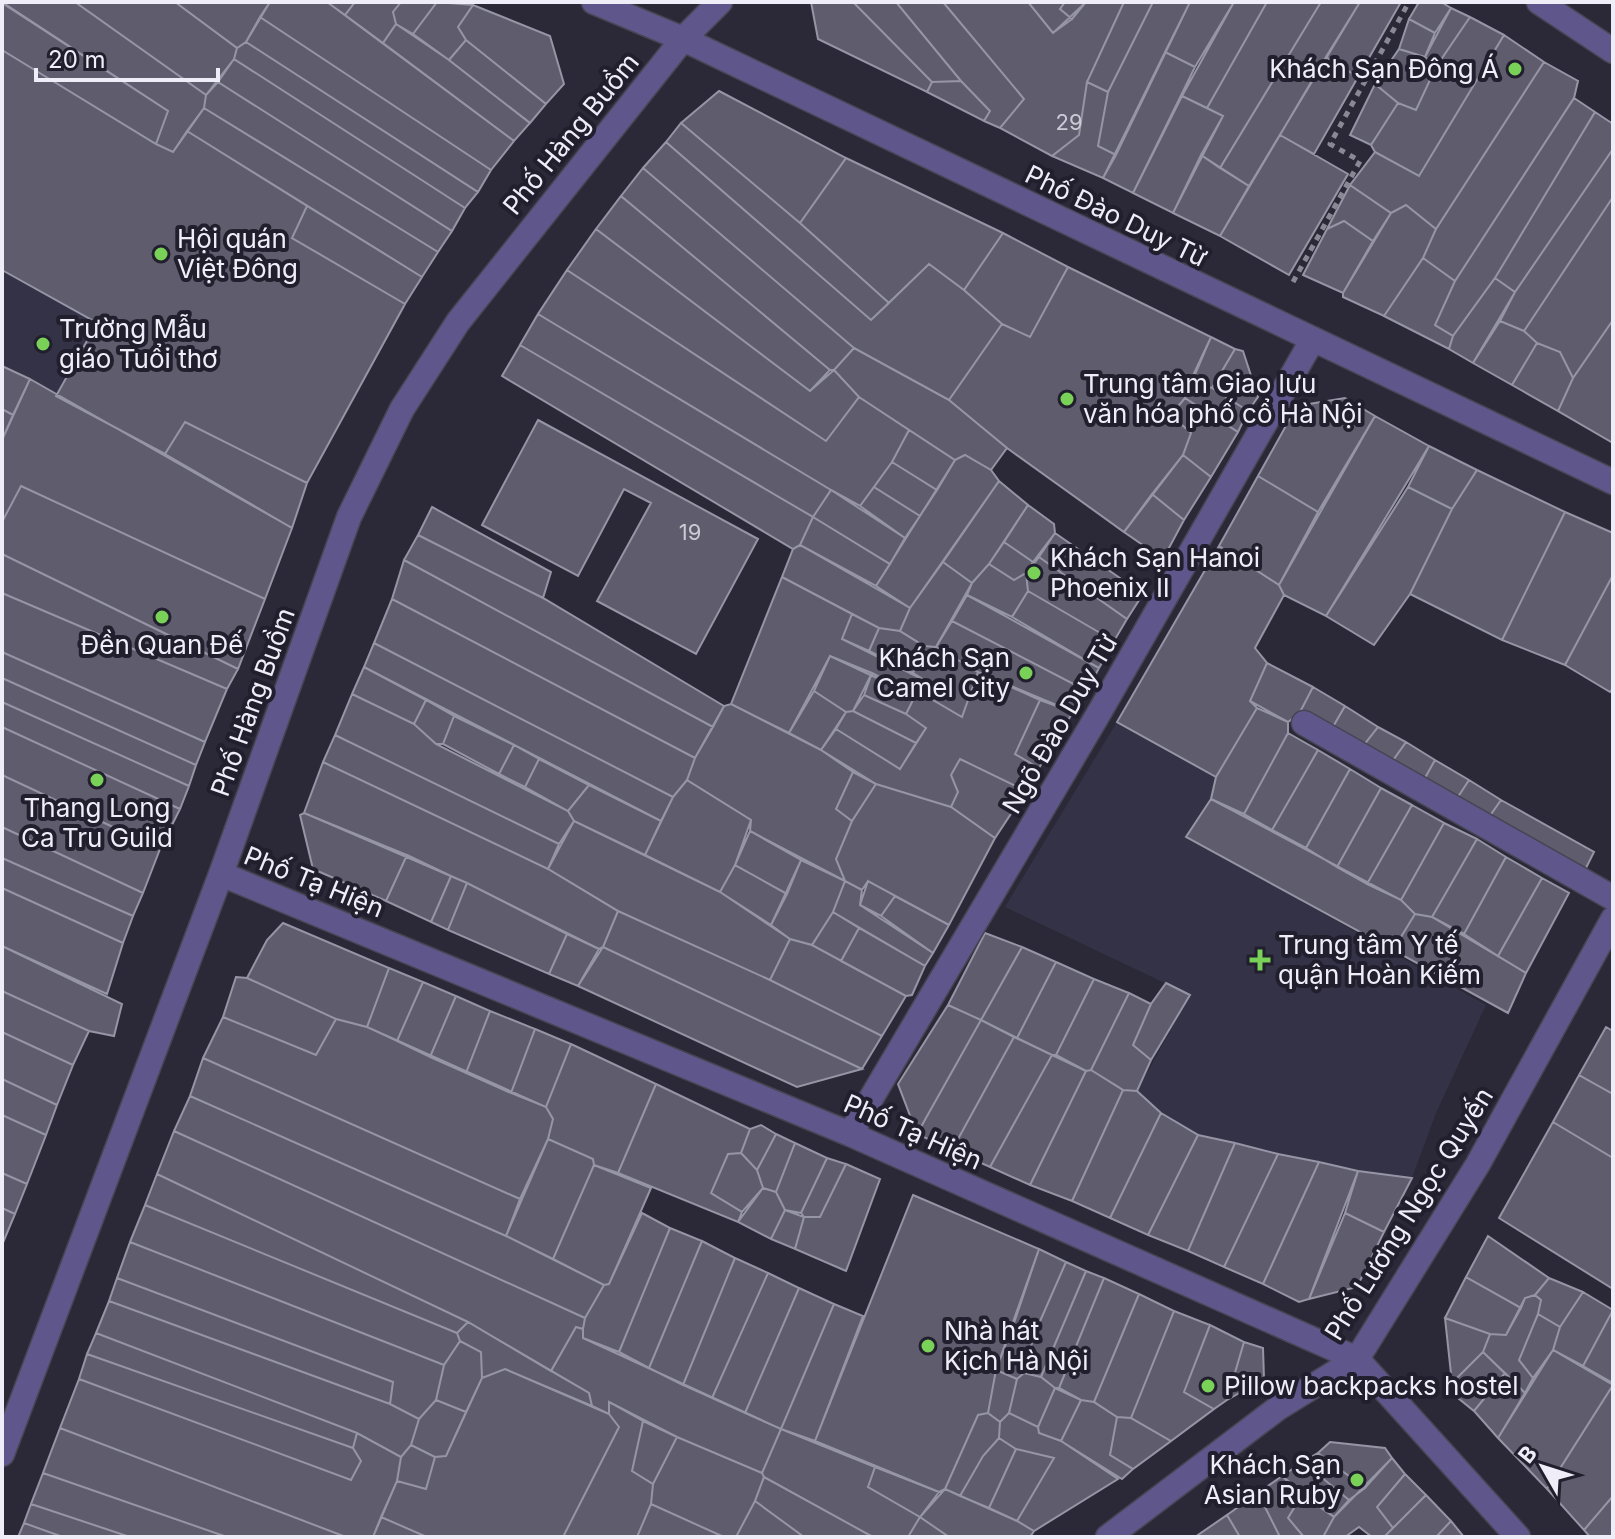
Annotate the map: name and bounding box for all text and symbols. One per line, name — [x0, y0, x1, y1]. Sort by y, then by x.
scale bar — [36, 32, 218, 82]
text: 20 m — [48, 45, 106, 74]
street label: Phố Hàng Buồm — [496, 47, 645, 220]
place label: Khách Sạn Đông Á — [1269, 53, 1499, 84]
marker: Khách Sạn Đông Á — [1506, 60, 1524, 78]
house number: 29 — [1055, 109, 1083, 135]
street label: Phố Đào Duy Từ — [1020, 158, 1212, 273]
place label: Hội quán Việt Đông — [177, 223, 298, 284]
marker: Hội quán Việt Đông — [152, 245, 170, 263]
place label: Trường Mẫu giáo Tuổi thơ — [59, 313, 218, 374]
marker: Trường Mẫu giáo Tuổi thơ — [34, 335, 52, 353]
place label: Trung tâm Giao lưu văn hóa phố cổ Hà Nội — [1083, 368, 1363, 429]
marker: Trung tâm Giao lưu văn hóa phố cổ Hà Nội — [1058, 390, 1076, 408]
house number: 19 — [679, 519, 701, 545]
place label: Khách Sạn Hanoi Phoenix II — [1050, 542, 1260, 603]
marker: Khách Sạn Hanoi Phoenix II — [1025, 564, 1043, 582]
street label: Phố Hàng Buồm — [204, 603, 301, 800]
marker: Đền Quan Đế — [153, 608, 171, 626]
place label: Đền Quan Đế — [80, 629, 244, 660]
street label: Ngõ Đào Duy Từ — [996, 629, 1123, 819]
place label: Khách Sạn Camel City — [876, 642, 1010, 703]
marker: Khách Sạn Camel City — [1017, 664, 1035, 682]
marker: Thang Long Ca Tru Guild — [88, 771, 106, 789]
place label: Thang Long Ca Tru Guild — [21, 792, 173, 853]
street label: Phố Tạ Hiện — [240, 839, 389, 924]
place label: Trung tâm Y tế quận Hoàn Kiếm — [1278, 929, 1481, 990]
marker: Trung tâm Y tế quận Hoàn Kiếm — [1249, 949, 1271, 971]
street label: Phố Lương Ngọc Quyến — [1318, 1082, 1499, 1346]
street label: Phố Tạ Hiện — [839, 1087, 987, 1176]
place label: Nhà hát Kịch Hà Nội — [944, 1315, 1088, 1376]
marker: Nhà hát Kịch Hà Nội — [919, 1337, 937, 1355]
place label: Pillow backpacks hostel — [1224, 1370, 1518, 1401]
marker: Pillow backpacks hostel — [1199, 1377, 1217, 1395]
north arrow — [1503, 1427, 1583, 1507]
text: B — [1513, 1441, 1542, 1468]
place label: Khách Sạn Asian Ruby — [1204, 1449, 1341, 1510]
marker: Khách Sạn Asian Ruby — [1348, 1471, 1366, 1489]

